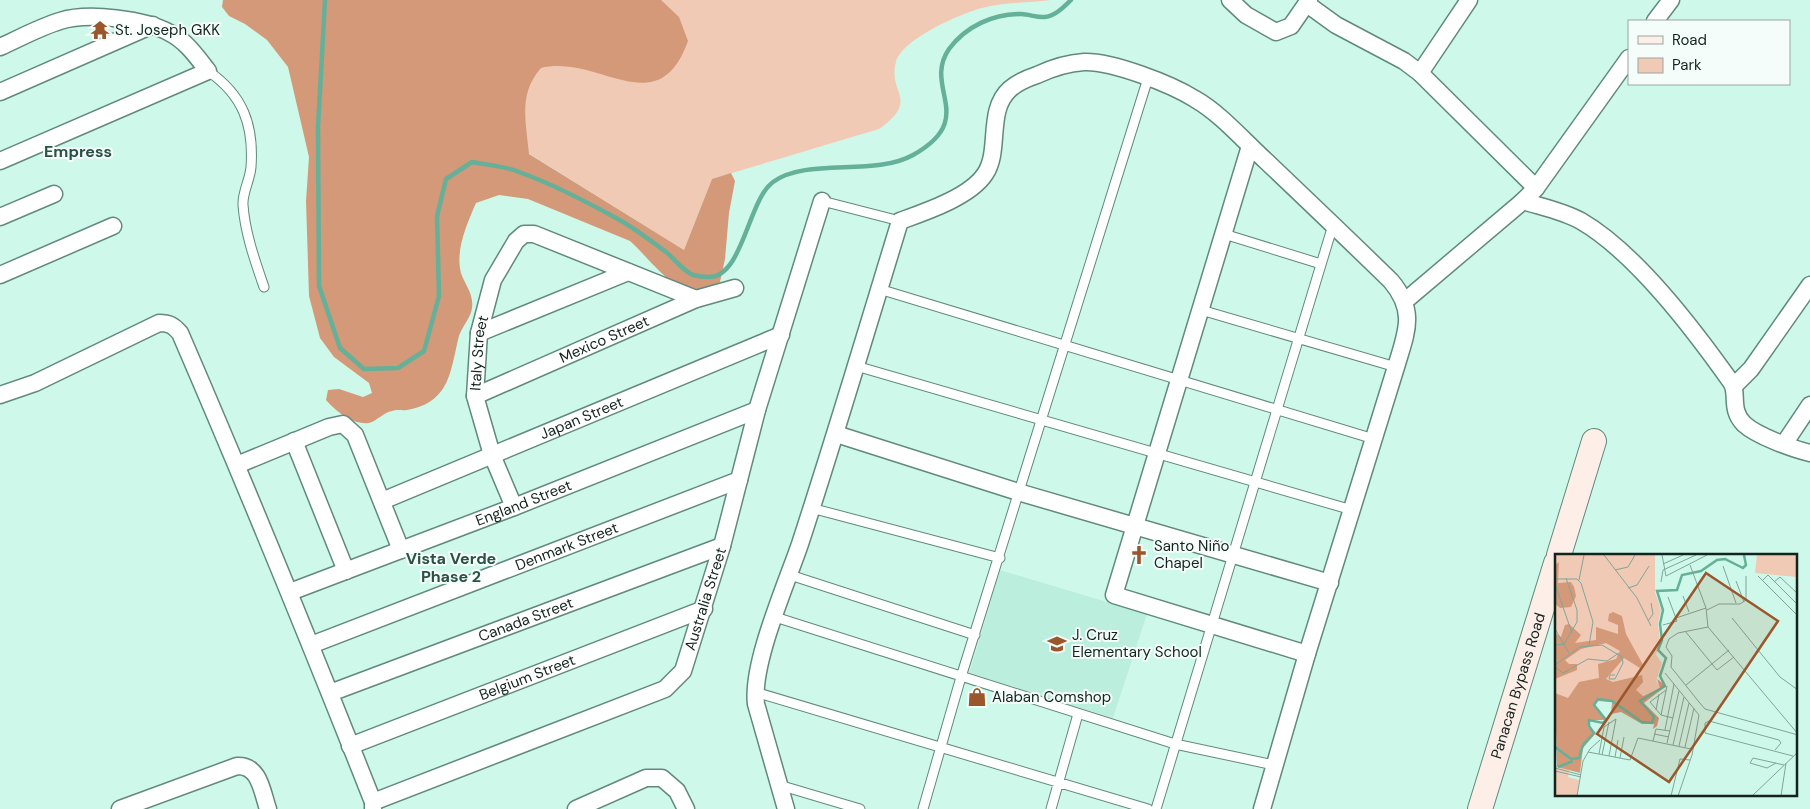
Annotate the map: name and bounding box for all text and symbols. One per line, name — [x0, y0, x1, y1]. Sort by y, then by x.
temple icon: St. Joseph GKK — [89, 19, 111, 41]
place label: St. Joseph GKK — [115, 20, 220, 40]
legend — [1628, 20, 1790, 85]
text: Road — [1672, 30, 1707, 50]
text: Park — [1672, 55, 1702, 75]
district label: Empress — [44, 141, 112, 162]
street label: Mexico Street — [556, 311, 652, 368]
street label: Italy Street — [465, 313, 493, 391]
street label: Japan Street — [537, 392, 626, 444]
street label: England Street — [473, 475, 575, 531]
street label: Denmark Street — [512, 518, 621, 575]
place label: Santo Niño Chapel — [1154, 536, 1230, 573]
church icon: Santo Niño Chapel — [1128, 544, 1150, 566]
street label: Australia Street — [680, 545, 731, 653]
district label: Vista Verde Phase 2 — [406, 548, 496, 587]
inset map — [1555, 554, 1798, 796]
street label: Canada Street — [475, 593, 576, 647]
street label: Panacan Bypass Road — [1486, 610, 1550, 761]
place label: J. Cruz Elementary School — [1072, 625, 1202, 662]
school or university icon: J. Cruz Elementary School — [1046, 633, 1068, 655]
street label: Belgium Street — [476, 650, 578, 705]
shop icon: Alaban Comshop — [966, 686, 988, 708]
place label: Alaban Comshop — [992, 687, 1111, 707]

